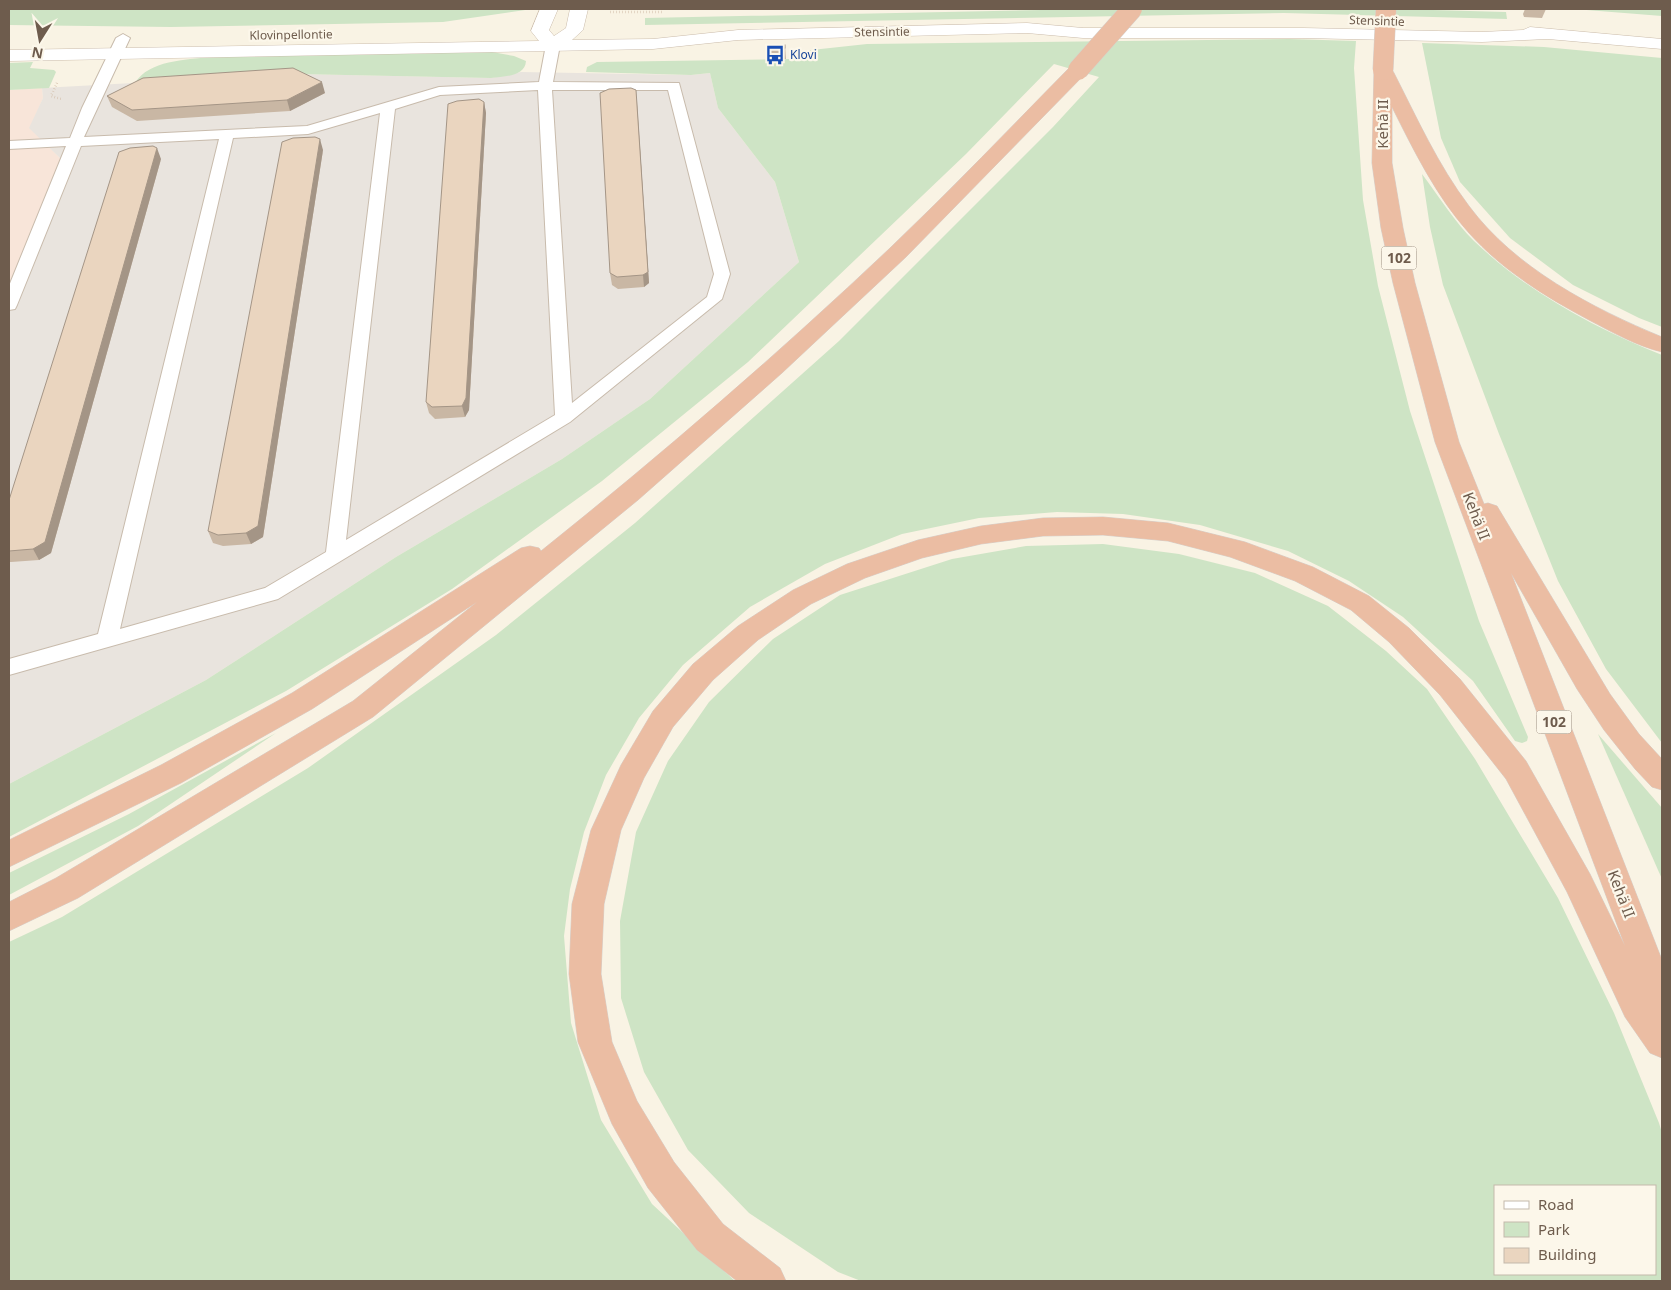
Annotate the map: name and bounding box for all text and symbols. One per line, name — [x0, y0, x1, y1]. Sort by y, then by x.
street label: Stensintie — [1349, 11, 1405, 30]
north arrow — [15, 15, 65, 65]
street label: Stensintie — [854, 23, 910, 40]
street label: Klovinpellontie — [249, 25, 333, 44]
text: N — [30, 43, 45, 64]
bus stop icon: Klovi — [764, 44, 786, 66]
place label: Klovi — [790, 46, 817, 63]
street label: Kehä II — [1372, 99, 1392, 149]
road number: 102 — [1382, 247, 1416, 270]
street label: Kehä II — [1459, 489, 1495, 542]
road number: 102 — [1536, 710, 1572, 734]
street label: Kehä II — [1604, 867, 1640, 920]
legend — [1494, 1185, 1656, 1275]
text: Road — [1538, 1194, 1574, 1214]
text: Park — [1538, 1219, 1570, 1239]
text: Building — [1538, 1244, 1596, 1264]

